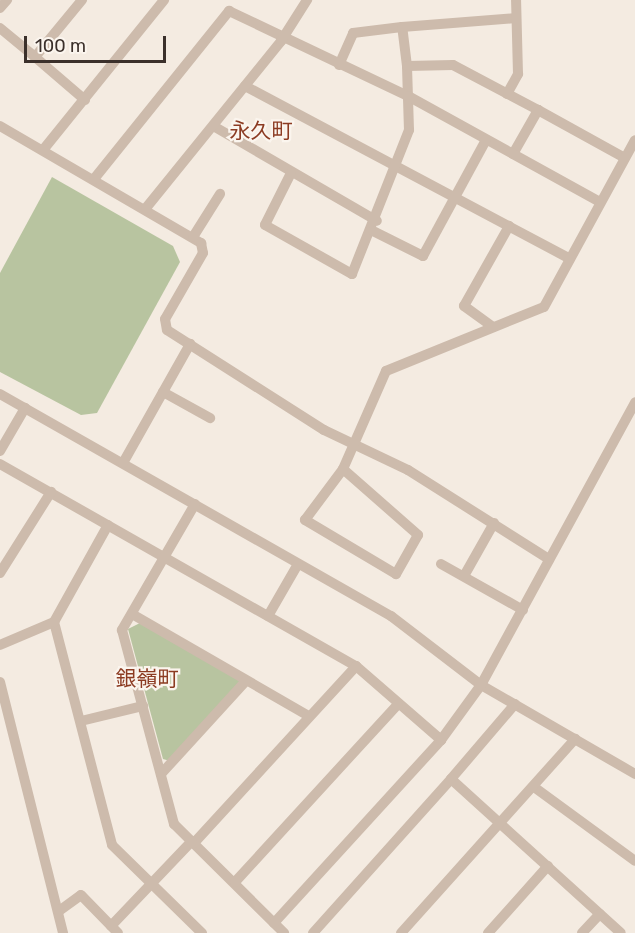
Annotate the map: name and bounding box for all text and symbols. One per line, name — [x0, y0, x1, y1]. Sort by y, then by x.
scale bar — [27, 24, 170, 62]
text: 100 m — [35, 35, 86, 57]
district label: 永久町 — [230, 118, 292, 144]
district label: 銀嶺町 — [116, 666, 178, 692]

